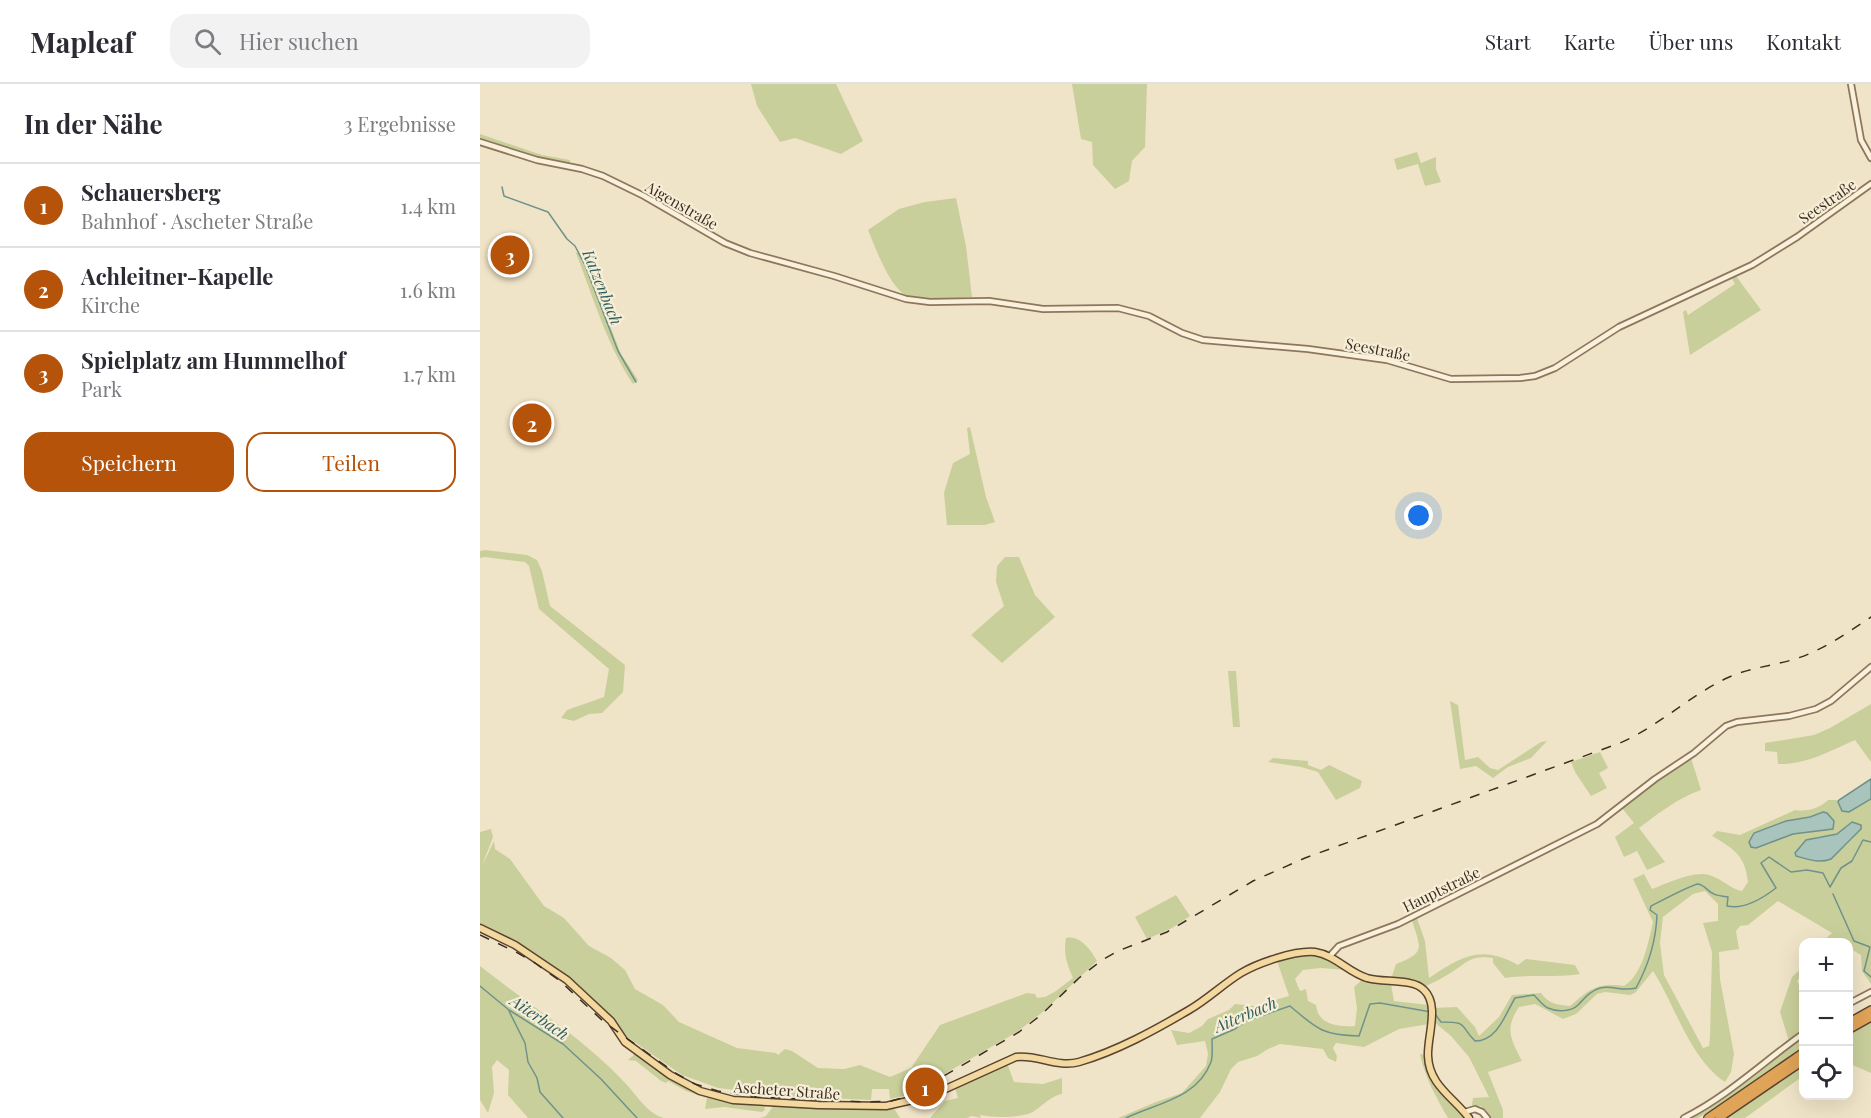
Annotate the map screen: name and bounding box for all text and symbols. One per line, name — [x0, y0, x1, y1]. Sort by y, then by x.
search box — [170, 14, 590, 68]
text: Mapleaf — [30, 23, 134, 60]
icon: search — [191, 25, 224, 58]
text: Hier suchen — [239, 26, 359, 56]
text: Start — [1485, 27, 1531, 55]
text: Karte — [1564, 27, 1615, 55]
text: Über uns — [1648, 27, 1733, 55]
text: Kontakt — [1766, 27, 1841, 55]
text: In der Nähe — [24, 106, 163, 141]
text: 3 Ergebnisse — [343, 110, 456, 137]
street label: Seestraße — [1794, 174, 1860, 228]
street label: Aigenstraße — [641, 176, 722, 234]
text: Schauersberg — [81, 177, 221, 207]
text: 1 — [40, 192, 47, 219]
text: 1.4 km — [401, 192, 456, 219]
text: Bahnhof · Ascheter Straße — [81, 207, 313, 234]
pin: 3 — [490, 232, 530, 278]
water label: Katzenbach — [578, 245, 628, 328]
text: Achleitner-Kapelle — [81, 261, 273, 291]
text: 2 — [38, 276, 49, 303]
text: 1.6 km — [400, 276, 456, 303]
text: Kirche — [81, 291, 140, 318]
street label: Seestraße — [1344, 333, 1412, 365]
text: Spielplatz am Hummelhof — [81, 345, 345, 375]
text: 3 — [39, 360, 48, 387]
text: 1.7 km — [403, 360, 456, 387]
text: Park — [81, 375, 122, 402]
pin: 2 — [512, 400, 552, 446]
button: Speichern — [24, 432, 234, 492]
button: Teilen — [246, 432, 456, 492]
your location — [1404, 501, 1433, 530]
street label: Hauptstraße — [1399, 862, 1483, 916]
map controls — [1799, 938, 1853, 1100]
button: + — [1799, 938, 1853, 992]
water label: Aiterbach — [505, 989, 573, 1044]
water label: Aiterbach — [1209, 991, 1279, 1037]
button: − — [1799, 992, 1853, 1046]
button: locate — [1799, 1046, 1853, 1100]
pin: 1 — [906, 1064, 944, 1110]
street label: Ascheter Straße — [732, 1076, 841, 1104]

